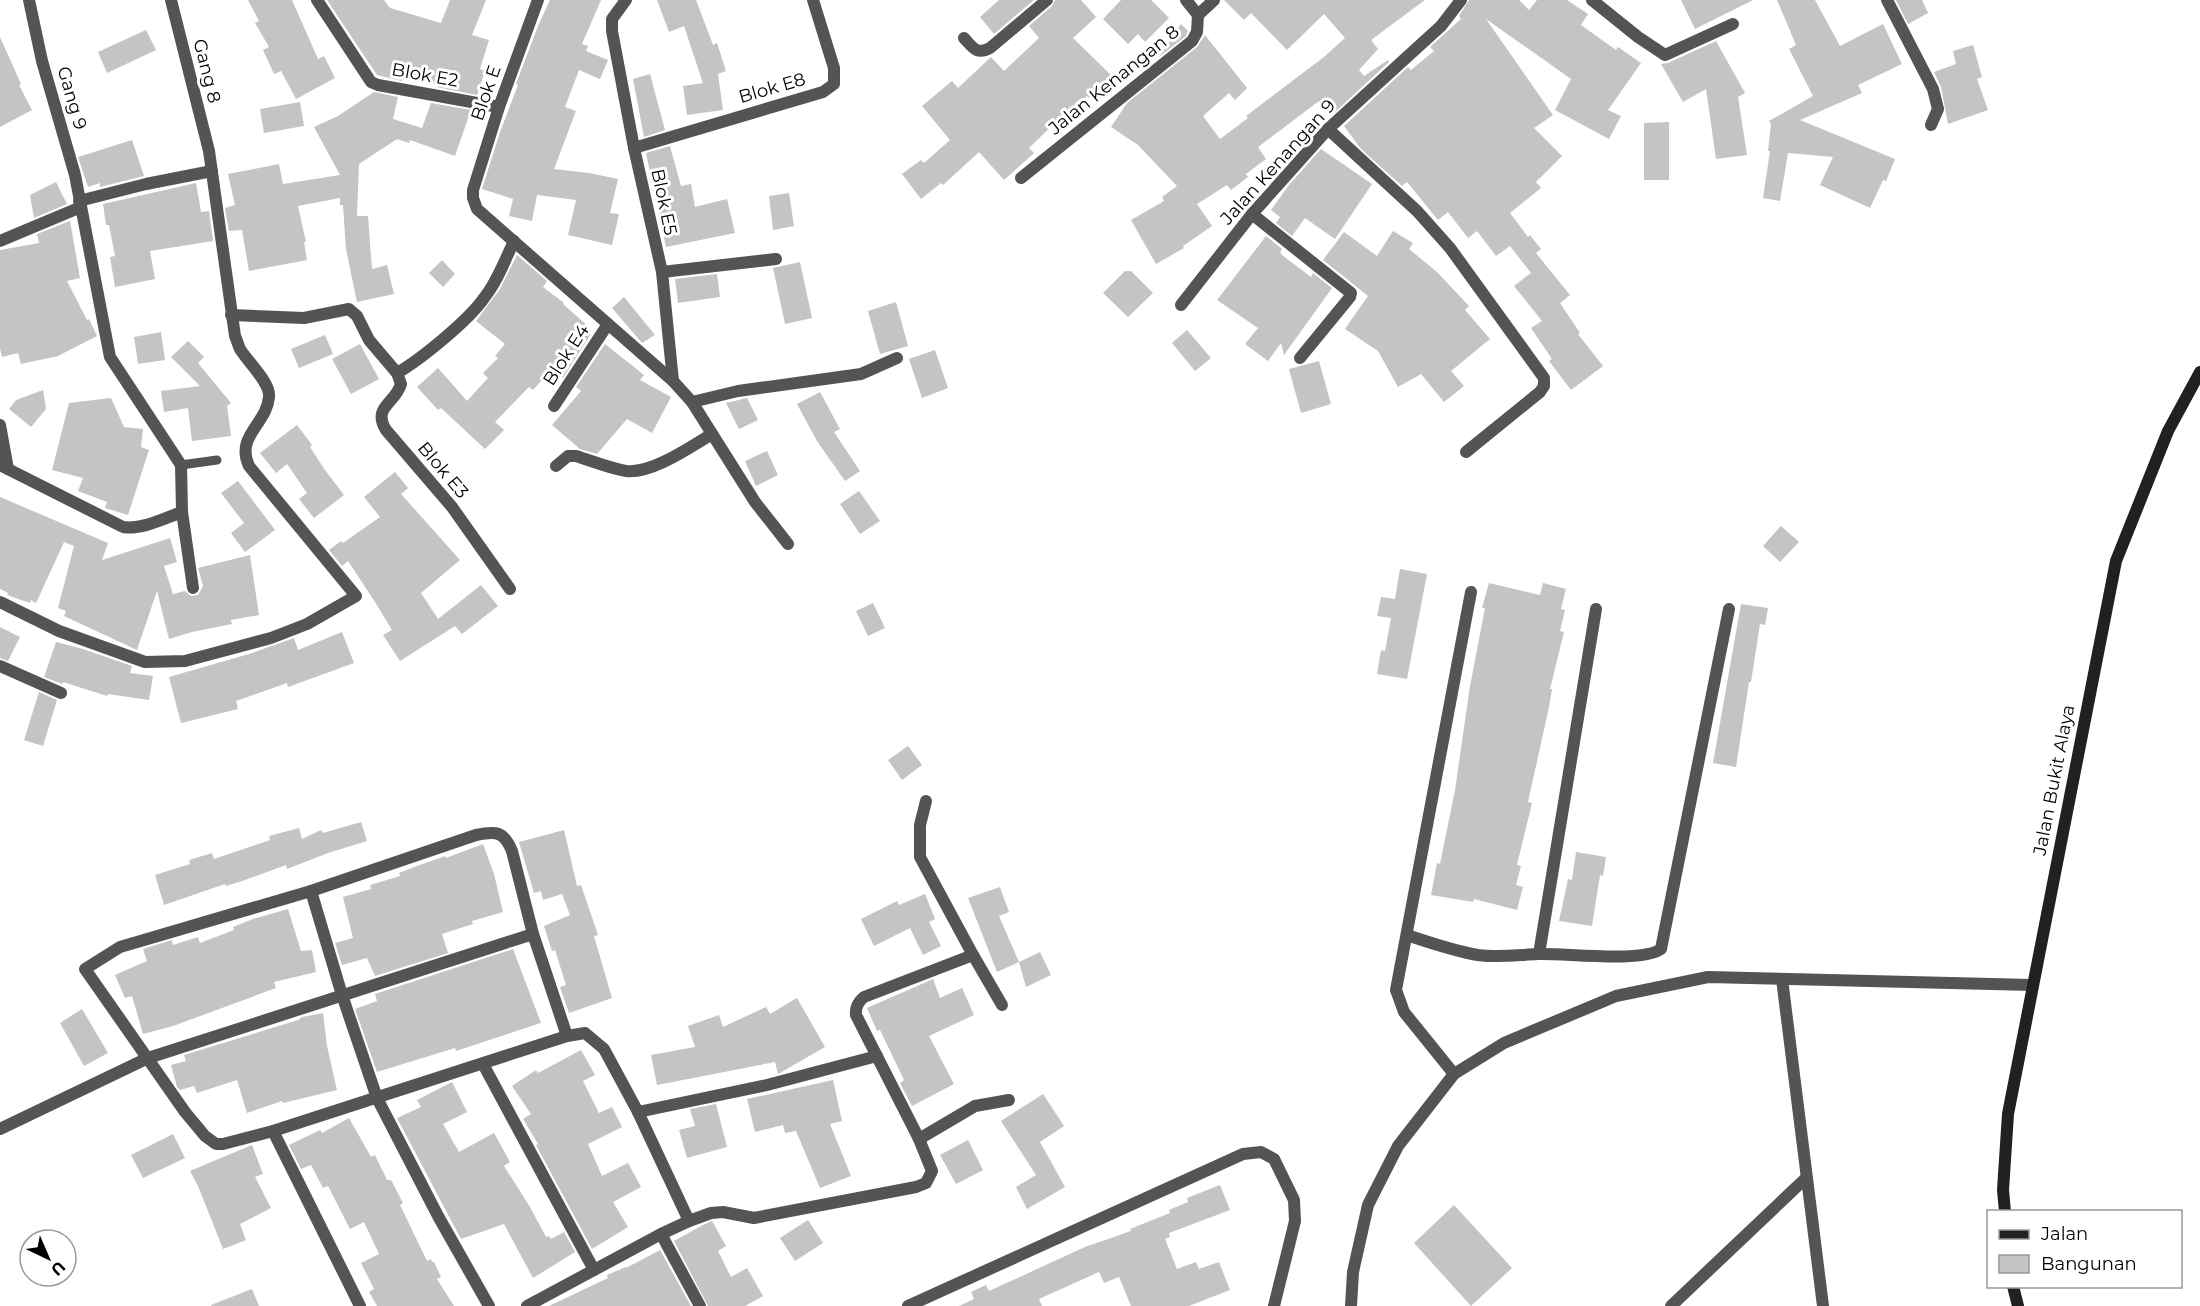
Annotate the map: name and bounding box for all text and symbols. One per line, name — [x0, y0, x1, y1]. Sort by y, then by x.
street label: Jalan Kenangan 8 — [1044, 21, 1184, 140]
street label: Gang 8 — [188, 37, 226, 105]
street label: Blok E2 — [390, 58, 460, 92]
street label: Blok E — [466, 62, 506, 124]
street label: Gang 9 — [53, 64, 92, 132]
street label: Blok E8 — [736, 68, 808, 108]
street label: Jalan Kenangan 9 — [1215, 95, 1340, 230]
street label: Blok E5 — [646, 167, 682, 237]
street label: Blok E4 — [538, 320, 594, 390]
street label: Blok E3 — [413, 437, 473, 503]
street label: Jalan Bukit Alaya — [2028, 703, 2079, 858]
legend — [1987, 1210, 2182, 1288]
text: Jalan — [2040, 1223, 2088, 1245]
north arrow — [18, 1228, 78, 1288]
text: Bangunan — [2041, 1253, 2137, 1275]
text: U — [47, 1257, 69, 1280]

